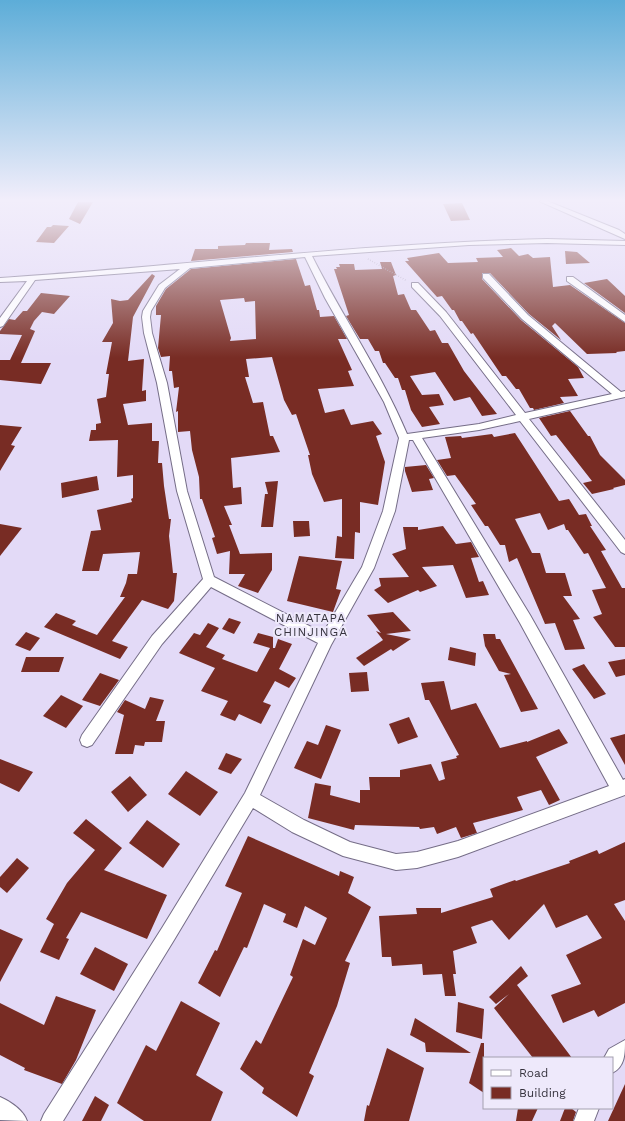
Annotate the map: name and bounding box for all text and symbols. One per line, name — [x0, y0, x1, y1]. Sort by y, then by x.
district label: NAMATAPA CHINJINGA — [274, 611, 348, 639]
legend — [483, 1057, 613, 1109]
text: Road — [519, 1066, 548, 1080]
text: Building — [519, 1086, 566, 1100]

